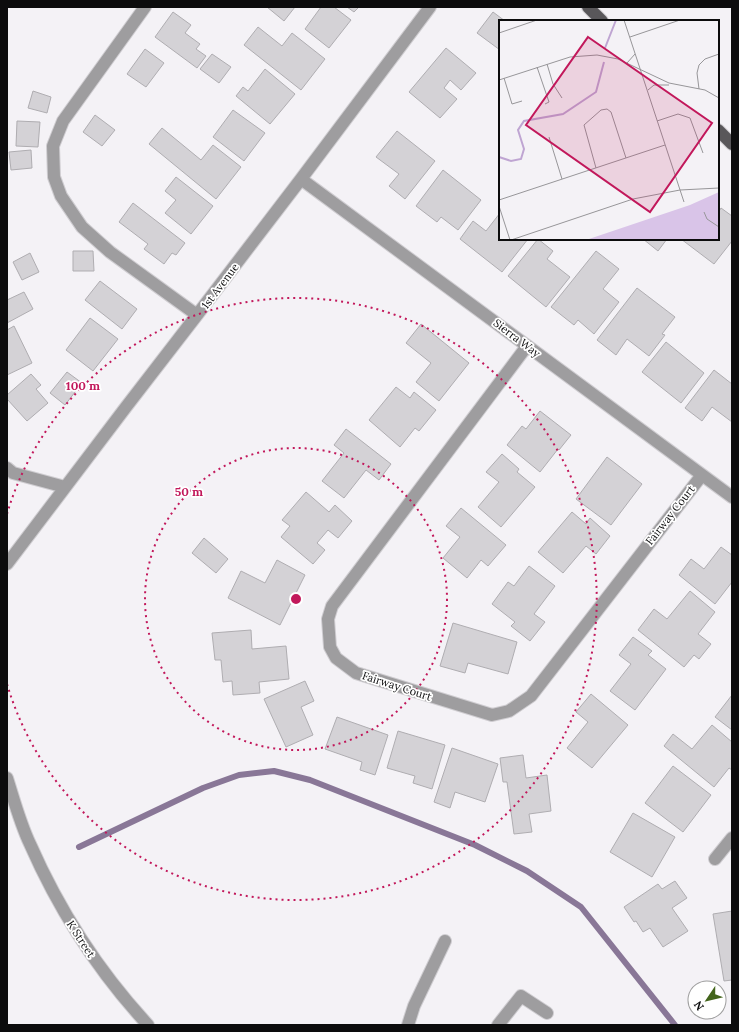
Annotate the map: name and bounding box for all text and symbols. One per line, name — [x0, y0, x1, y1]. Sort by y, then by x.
inset map — [499, 20, 719, 240]
street label: 1st Avenue — [198, 260, 242, 312]
street label: Sierra Way — [491, 316, 543, 360]
text: 100 m — [66, 378, 100, 393]
street label: Fairway Court — [642, 482, 698, 548]
text: 50 m — [175, 484, 203, 499]
centre of rings — [289, 592, 303, 606]
street label: Fairway Court — [361, 668, 434, 704]
street label: K Street — [64, 918, 99, 961]
north arrow — [687, 980, 727, 1020]
text: N — [690, 998, 707, 1013]

